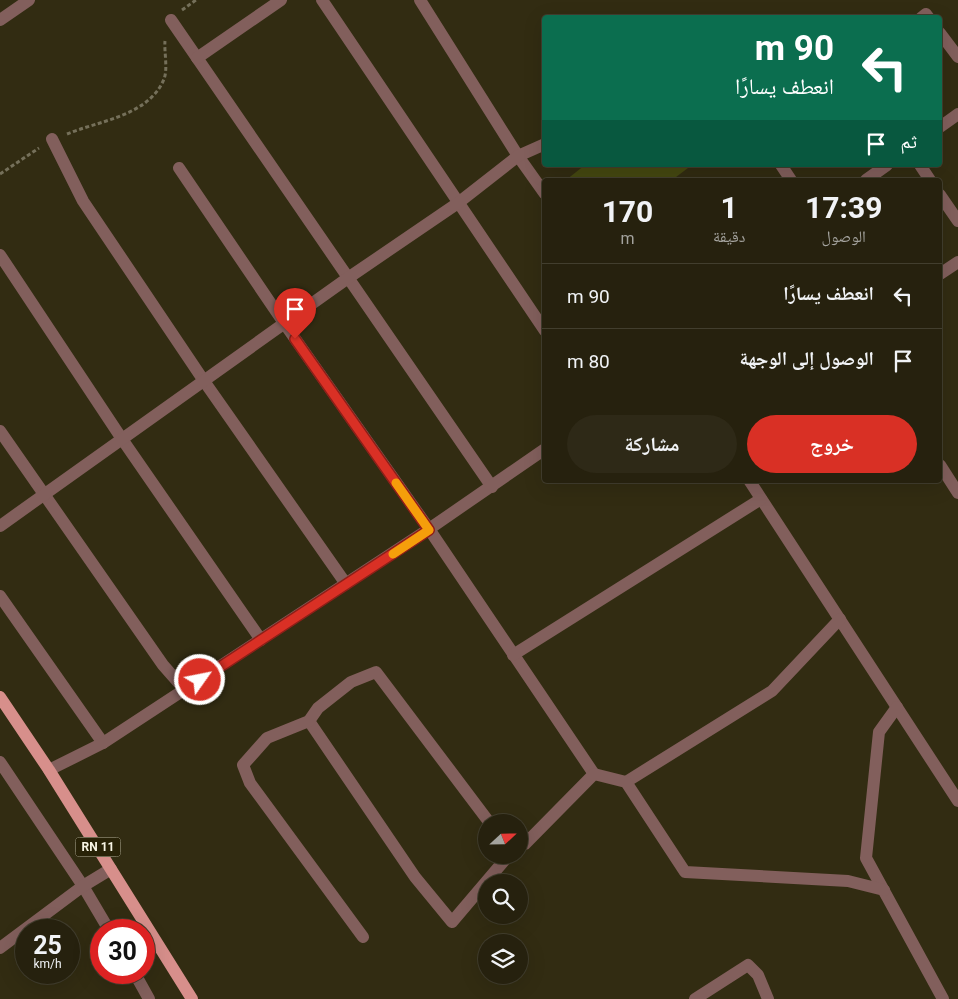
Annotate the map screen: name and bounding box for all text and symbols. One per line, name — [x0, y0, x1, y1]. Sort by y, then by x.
text: 90 m — [755, 28, 834, 69]
icon: left — [852, 35, 917, 100]
text: انعطف يسارًا — [735, 74, 834, 99]
icon: arrive — [862, 130, 890, 158]
text: ثم — [900, 130, 917, 153]
text: 1 — [721, 190, 738, 225]
text: 17:39 — [805, 190, 882, 225]
text: 170 — [602, 194, 653, 229]
text: دقيقة — [713, 227, 745, 246]
text: الوصول — [822, 227, 866, 246]
text: m — [620, 229, 634, 248]
text: انعطف يسارًا — [783, 282, 874, 305]
icon: left — [889, 282, 917, 310]
text: 90 m — [567, 285, 610, 308]
pin — [274, 288, 316, 339]
icon: arrive — [281, 295, 309, 323]
text: الوصول إلى الوجهة — [740, 347, 874, 370]
icon: arrive — [889, 347, 917, 375]
text: 80 m — [567, 350, 610, 373]
button: مشاركة — [567, 415, 737, 473]
button: خروج — [747, 415, 917, 473]
position arrow — [173, 653, 225, 705]
north arrow — [478, 814, 528, 864]
map controls — [478, 814, 528, 984]
road number: RN 11 — [76, 838, 120, 856]
button: search — [478, 874, 528, 924]
speed limit sign: 30 — [90, 919, 155, 984]
text: 25 — [33, 931, 62, 960]
button: layers — [478, 934, 528, 984]
text: km/h — [33, 957, 62, 971]

